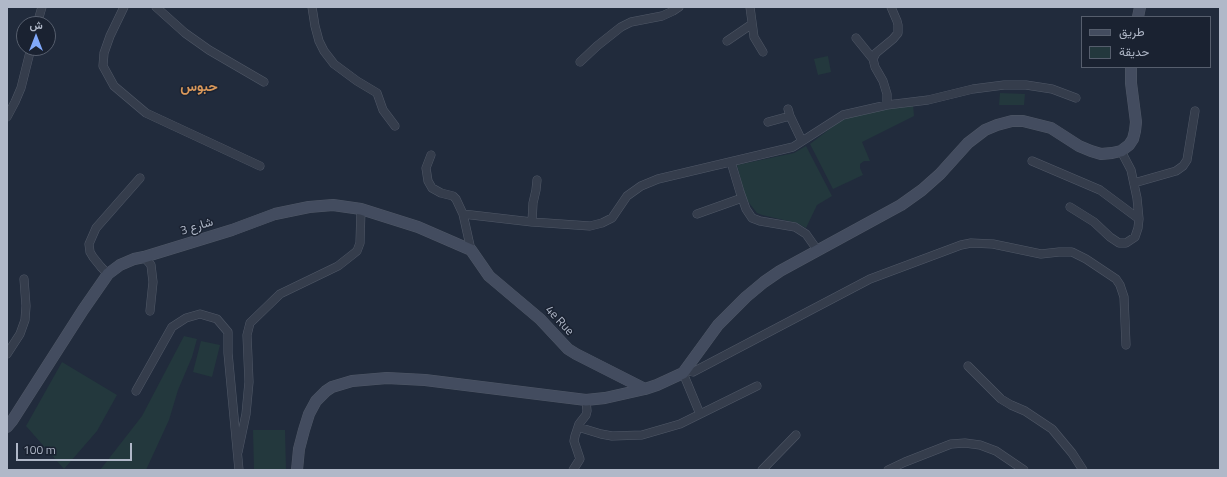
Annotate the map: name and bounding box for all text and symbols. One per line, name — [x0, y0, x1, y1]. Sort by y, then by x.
north arrow — [16, 16, 56, 56]
legend — [1081, 16, 1211, 68]
text: ش — [29, 17, 43, 33]
text: طريق — [1119, 22, 1144, 41]
text: حديقة — [1119, 42, 1149, 61]
district label: حبوس — [180, 80, 218, 96]
street label: شارع 3 — [179, 215, 215, 239]
street label: 4e Rue — [542, 303, 576, 339]
scale bar — [18, 435, 134, 461]
text: 100 m — [23, 440, 56, 459]

